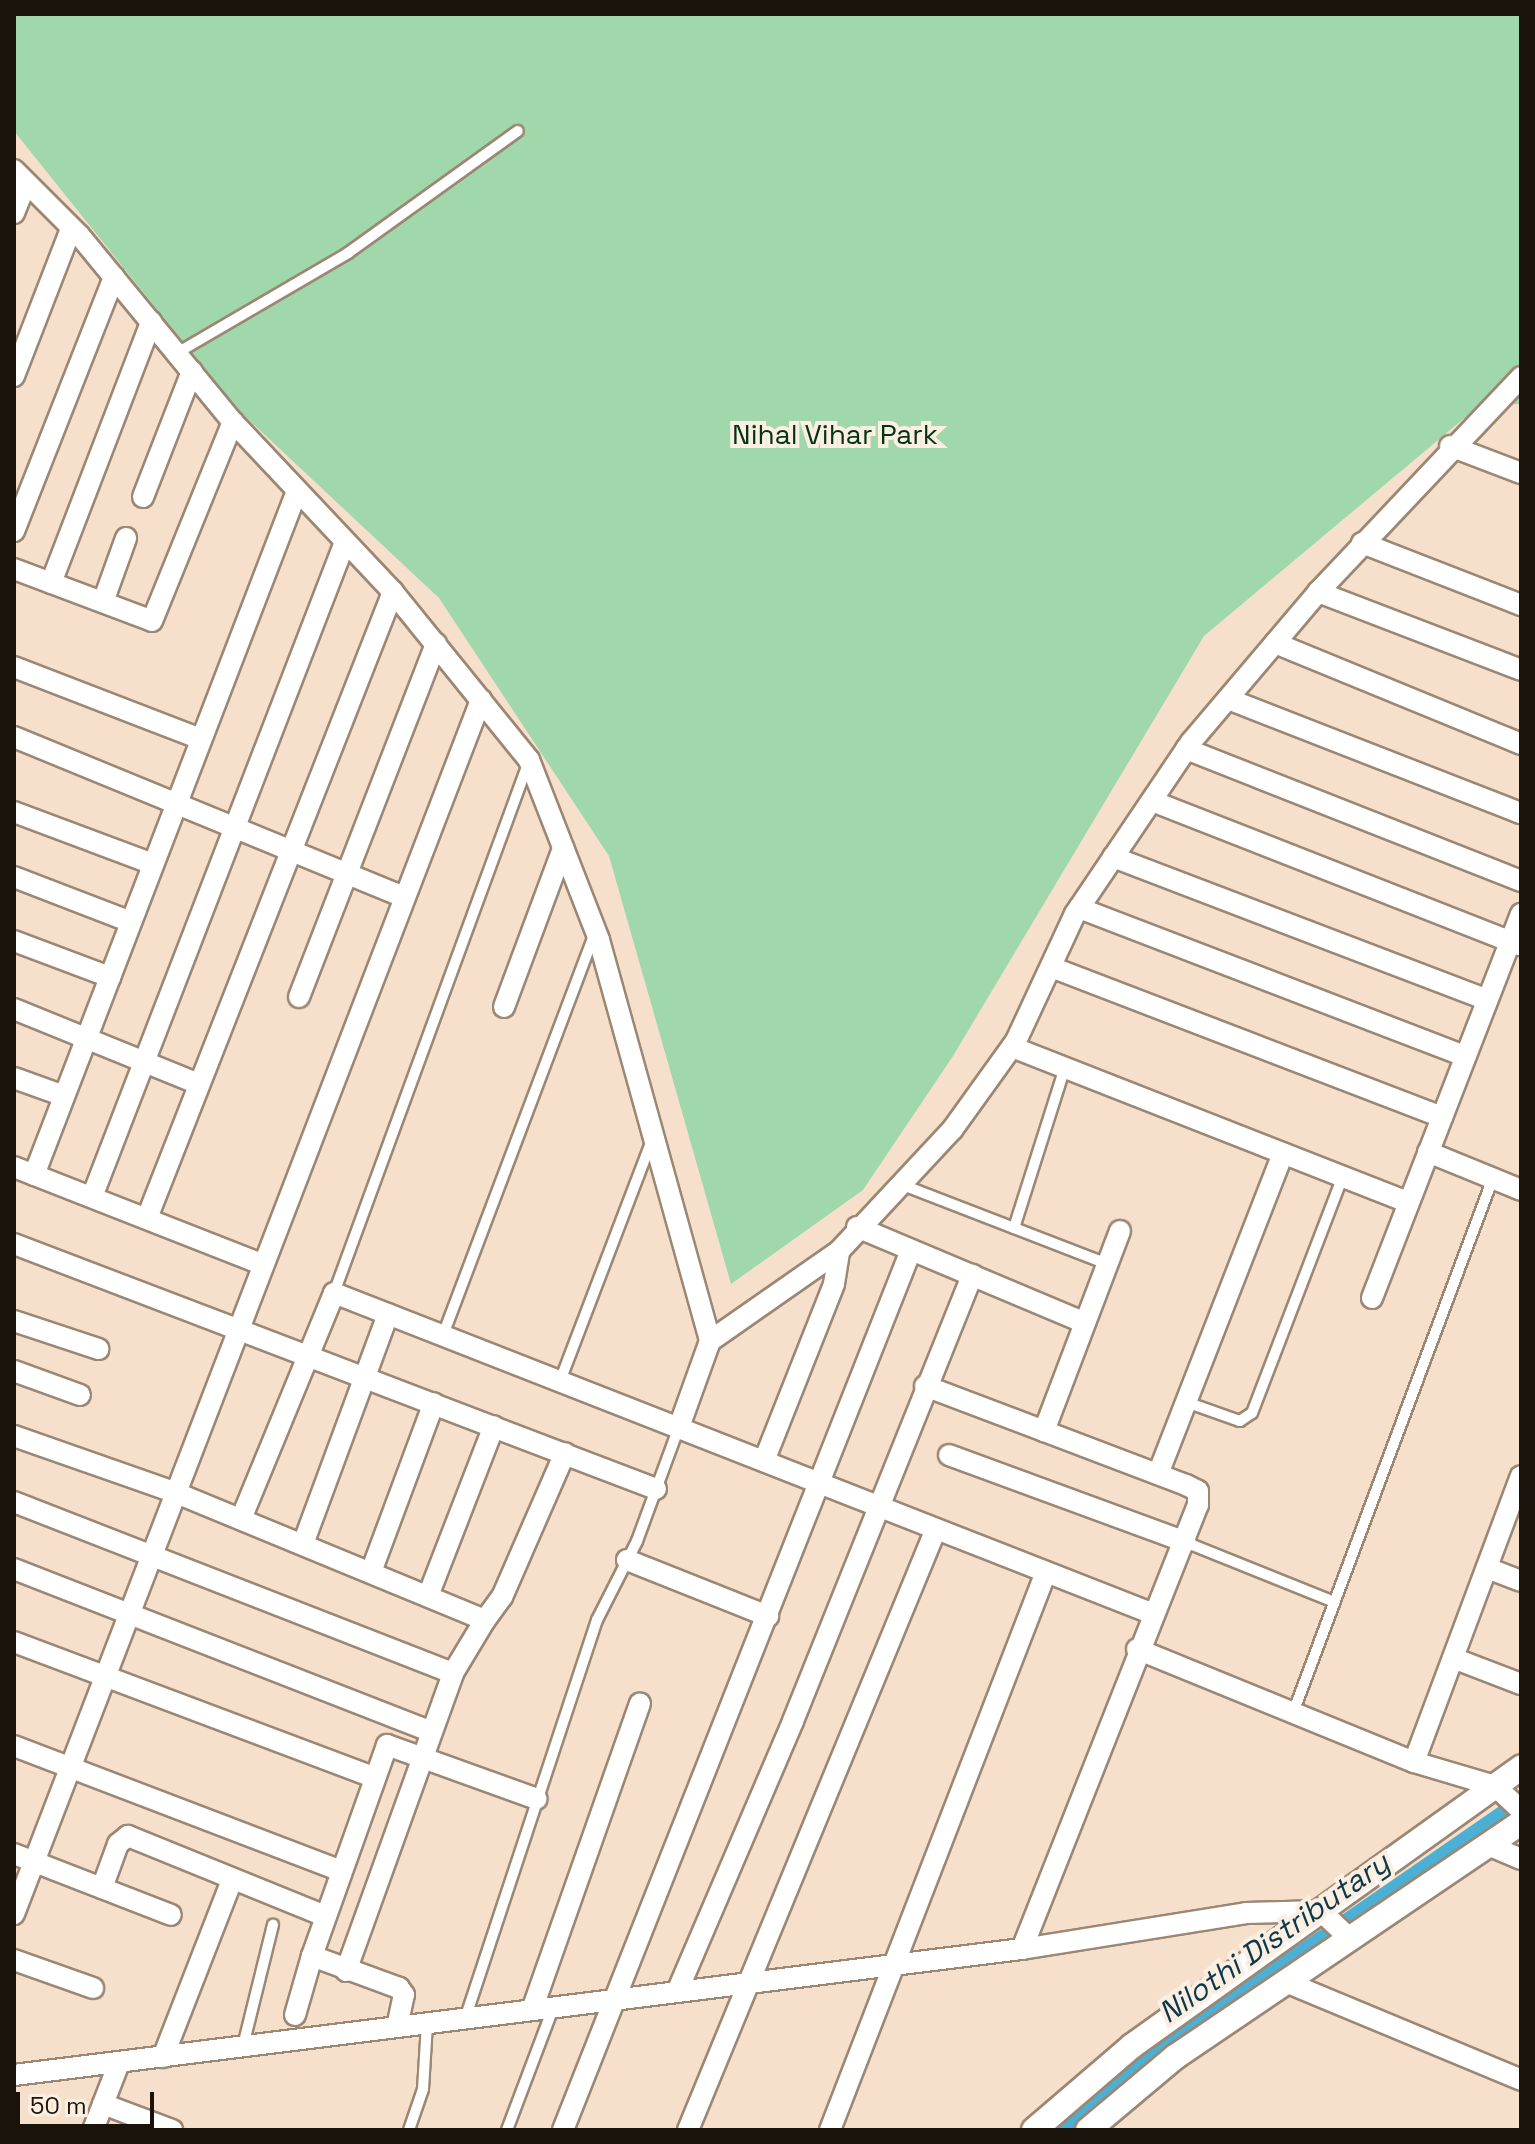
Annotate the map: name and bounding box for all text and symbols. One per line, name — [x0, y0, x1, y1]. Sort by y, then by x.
park label: Nihal Vihar Park — [732, 417, 938, 451]
water label: Nilothi Distributary — [1152, 1845, 1396, 2031]
scale bar — [20, 2076, 158, 2126]
text: 50 m — [30, 2090, 87, 2121]

